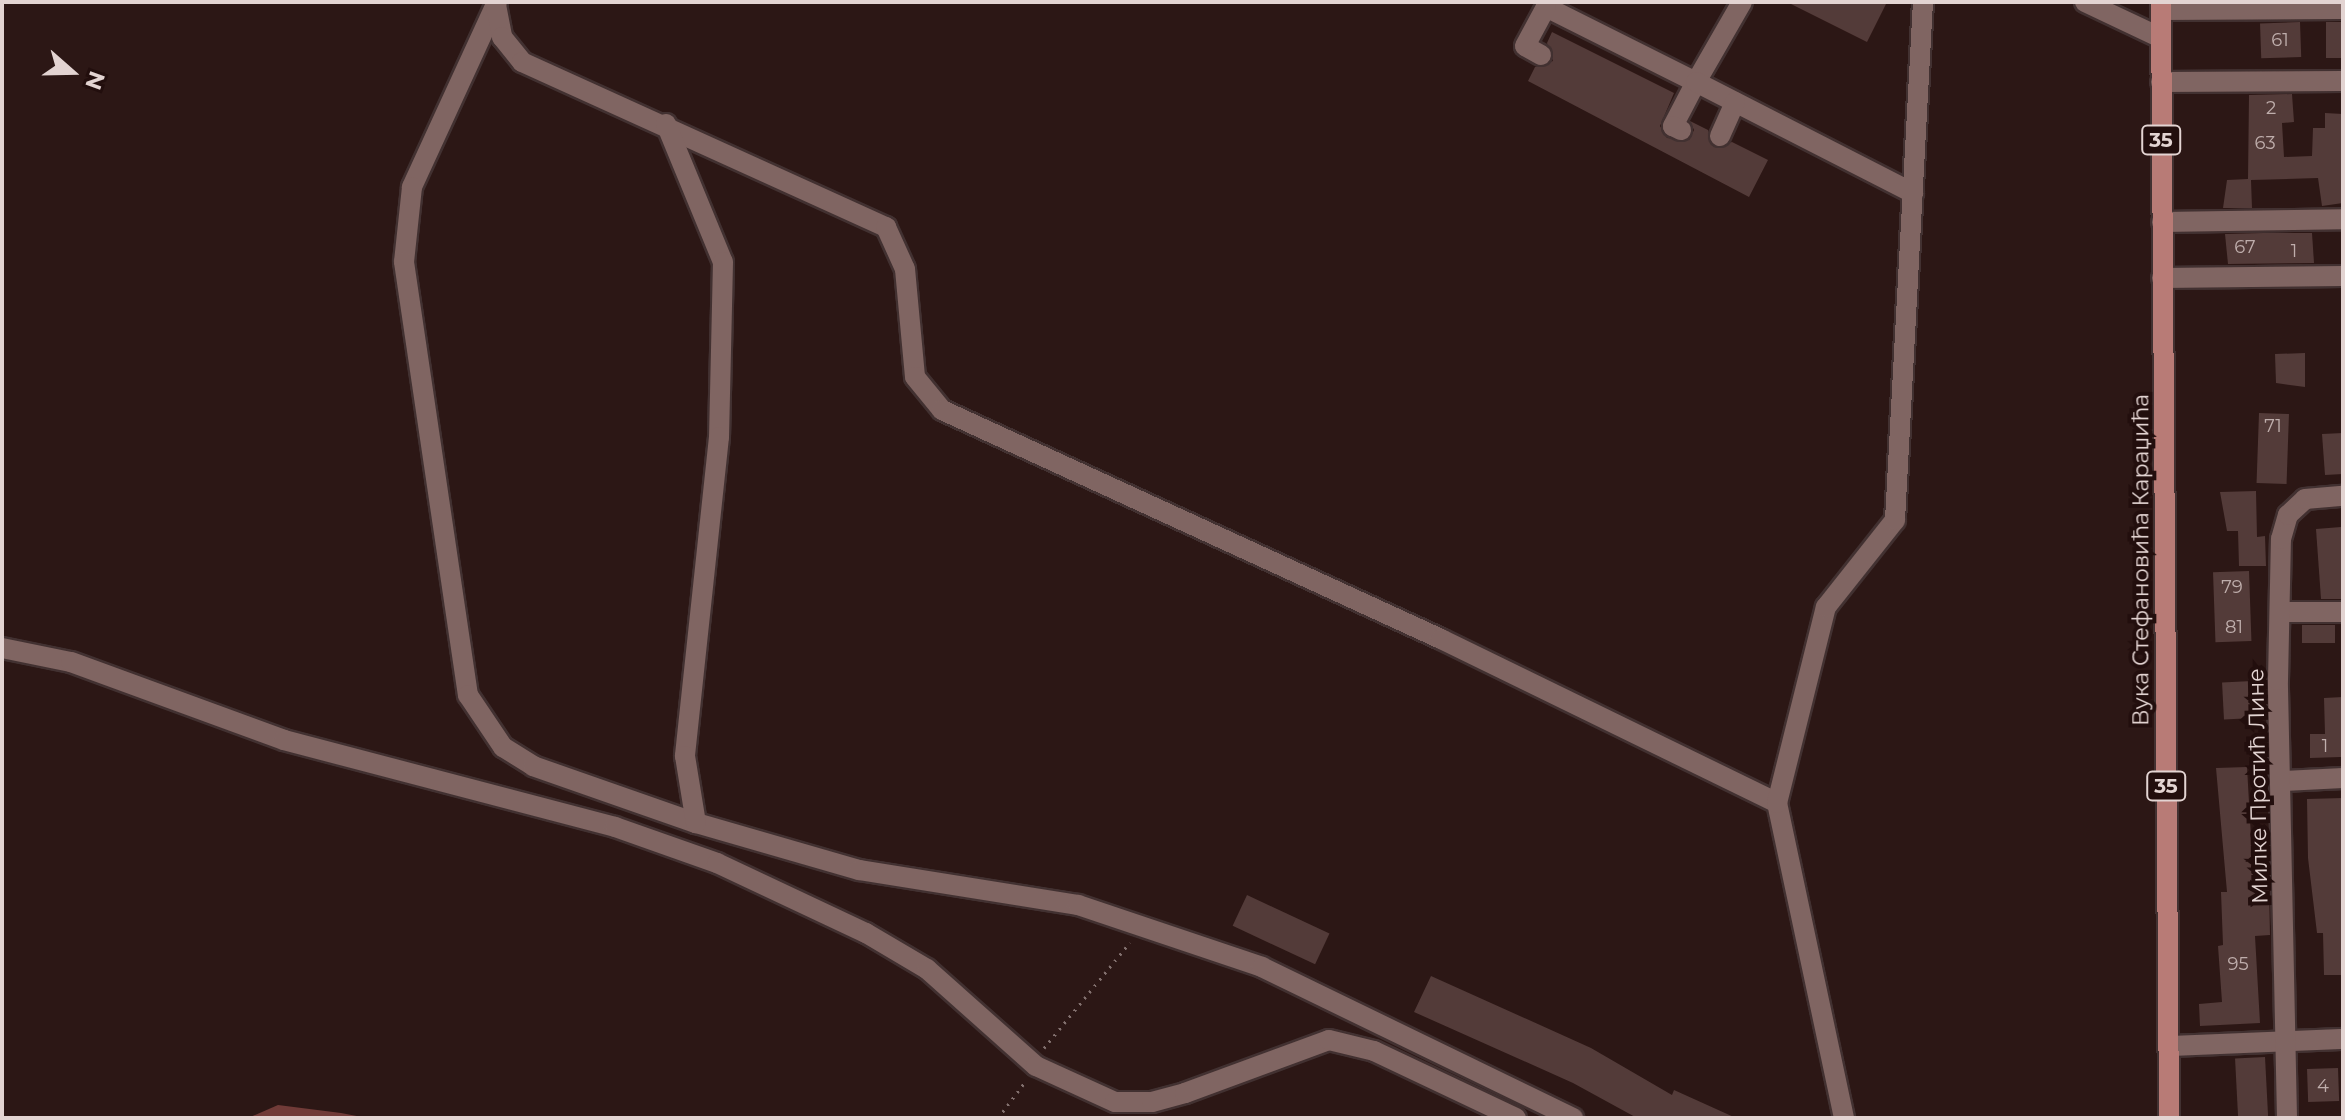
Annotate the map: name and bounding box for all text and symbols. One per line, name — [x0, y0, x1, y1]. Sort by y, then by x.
house number: 61 — [2271, 29, 2289, 51]
north arrow — [32, 32, 112, 112]
text: N — [79, 67, 111, 93]
house number: 2 — [2266, 97, 2276, 119]
road number: 35 — [2141, 124, 2181, 156]
house number: 63 — [2254, 132, 2276, 154]
house number: 67 — [2234, 236, 2256, 258]
house number: 1 — [2291, 240, 2297, 262]
street label: Вука Стефановића Караџића — [2128, 394, 2154, 726]
house number: 71 — [2264, 415, 2282, 437]
house number: 79 — [2221, 576, 2243, 598]
house number: 81 — [2225, 616, 2243, 638]
street label: Милке Протић Лине — [2243, 668, 2273, 904]
house number: 1 — [2322, 735, 2328, 757]
road number: 35 — [2146, 770, 2186, 802]
house number: 95 — [2227, 953, 2249, 975]
house number: 4 — [2317, 1075, 2329, 1097]

